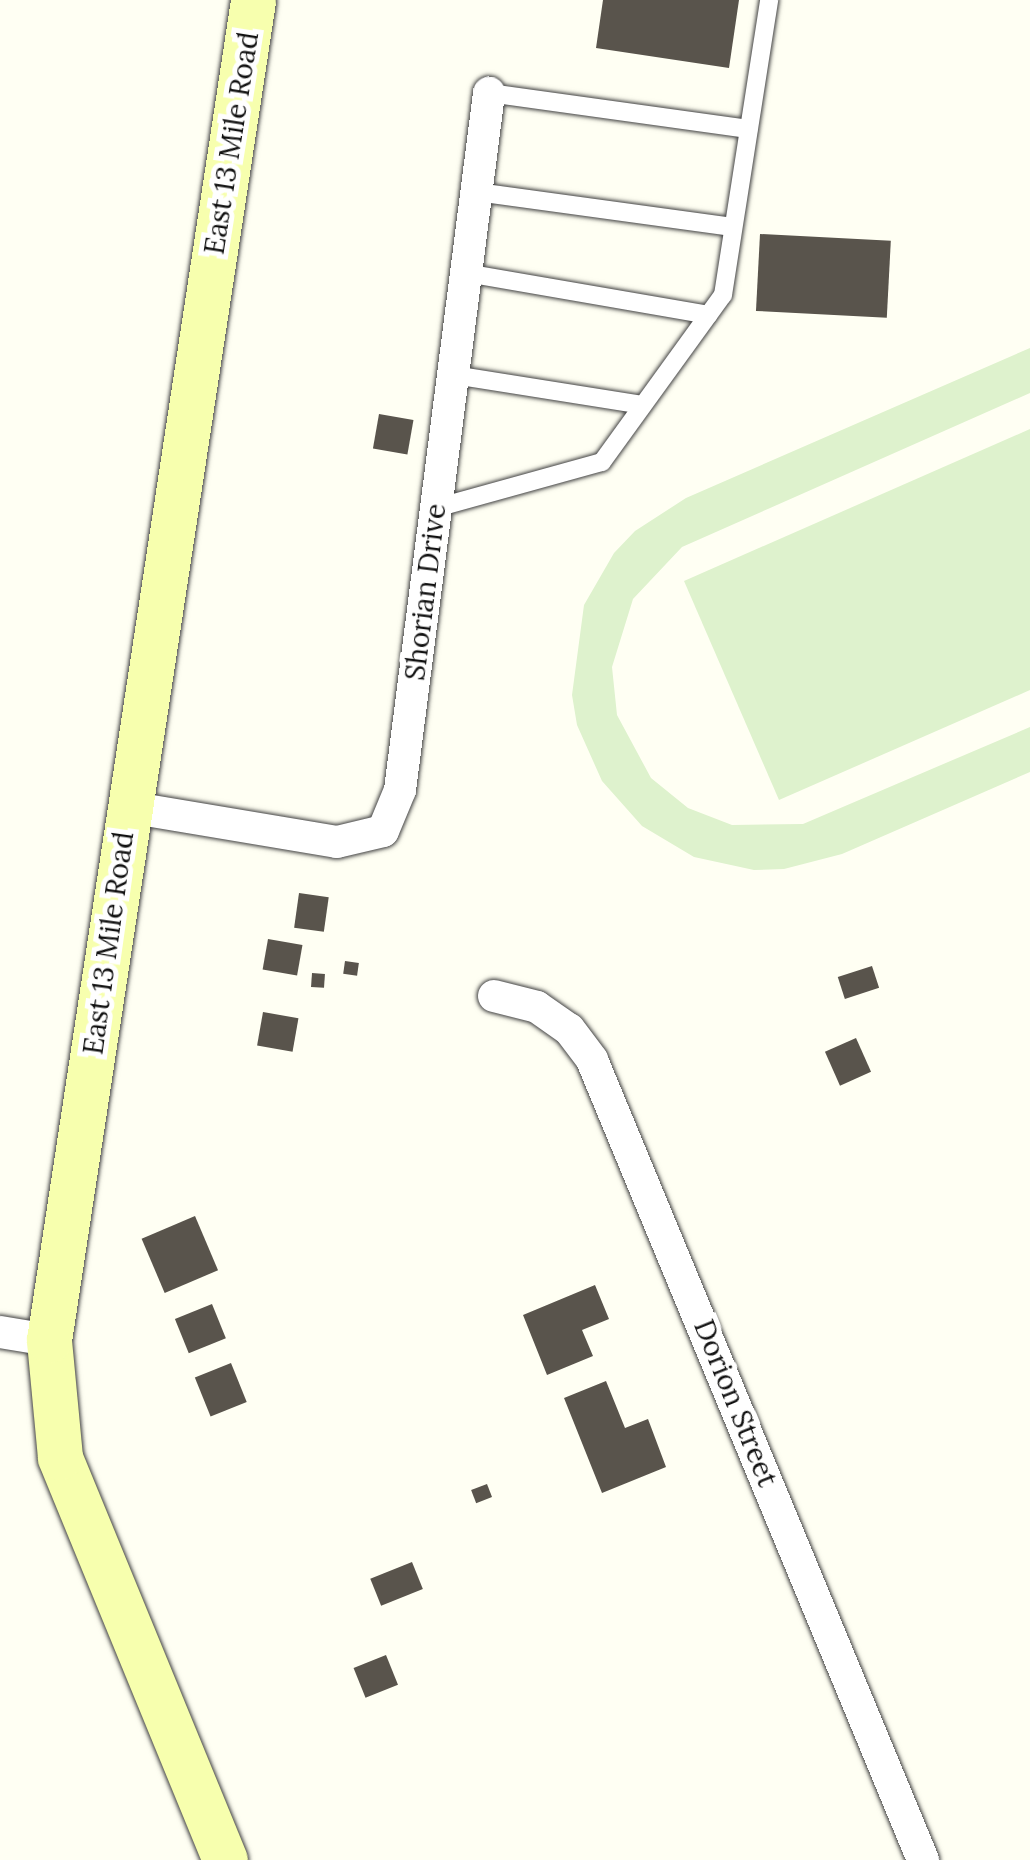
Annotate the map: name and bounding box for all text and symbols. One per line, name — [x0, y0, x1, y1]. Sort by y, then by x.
street label: East 13 Mile Road — [197, 29, 265, 257]
street label: Shorian Drive — [397, 502, 453, 682]
street label: East 13 Mile Road — [76, 829, 140, 1057]
street label: Dorion Street — [687, 1314, 785, 1492]

